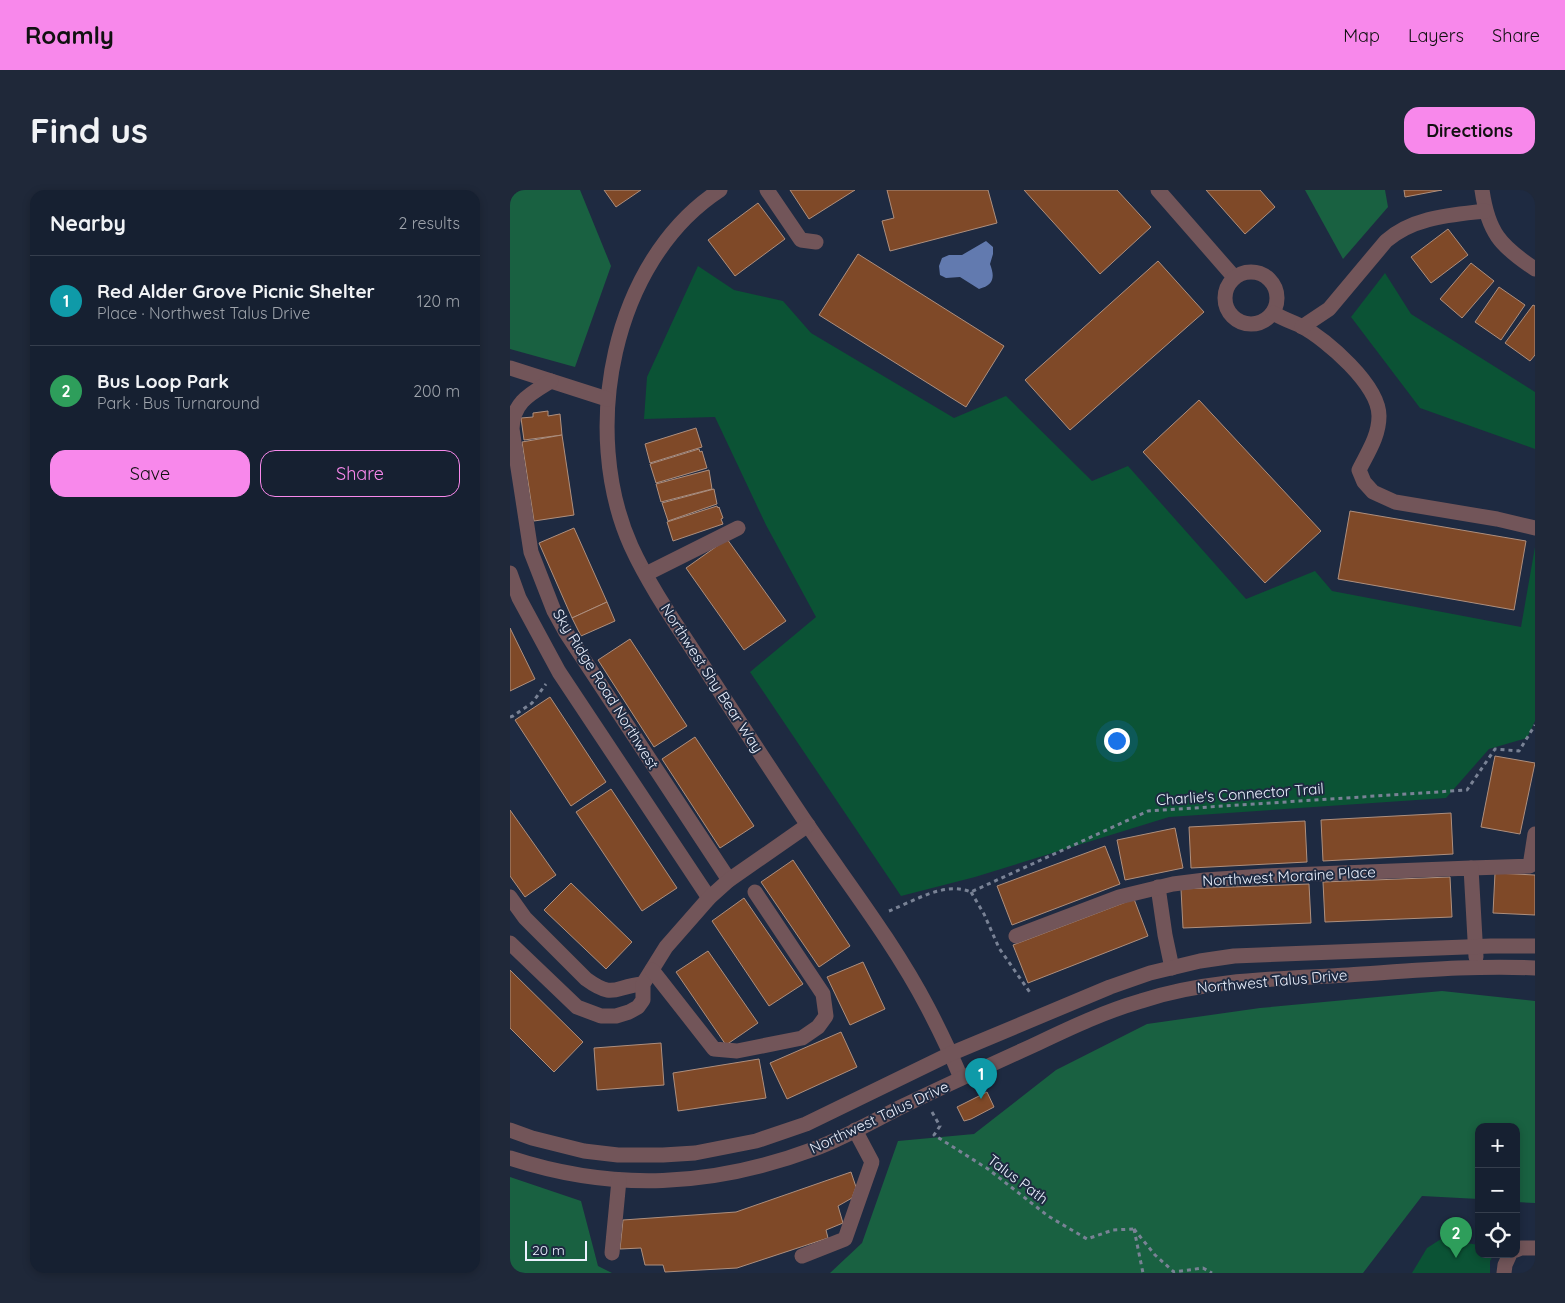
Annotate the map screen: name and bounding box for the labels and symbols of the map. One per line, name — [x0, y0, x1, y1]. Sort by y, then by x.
street label: Northwest Shy Bear Way — [657, 600, 767, 756]
street label: Sky Ridge Road Northwest — [549, 605, 663, 773]
your location — [1104, 728, 1130, 754]
street label: Charlie's Connector Trail — [1155, 779, 1325, 809]
street label: Northwest Moraine Place — [1202, 862, 1376, 890]
street label: Northwest Talus Drive — [1196, 965, 1348, 997]
pin: 1 — [965, 1058, 997, 1099]
street label: Northwest Talus Drive — [806, 1076, 952, 1158]
street label: Talus Path — [984, 1150, 1052, 1208]
pin: 2 — [1440, 1217, 1472, 1258]
scale bar — [525, 1238, 588, 1261]

